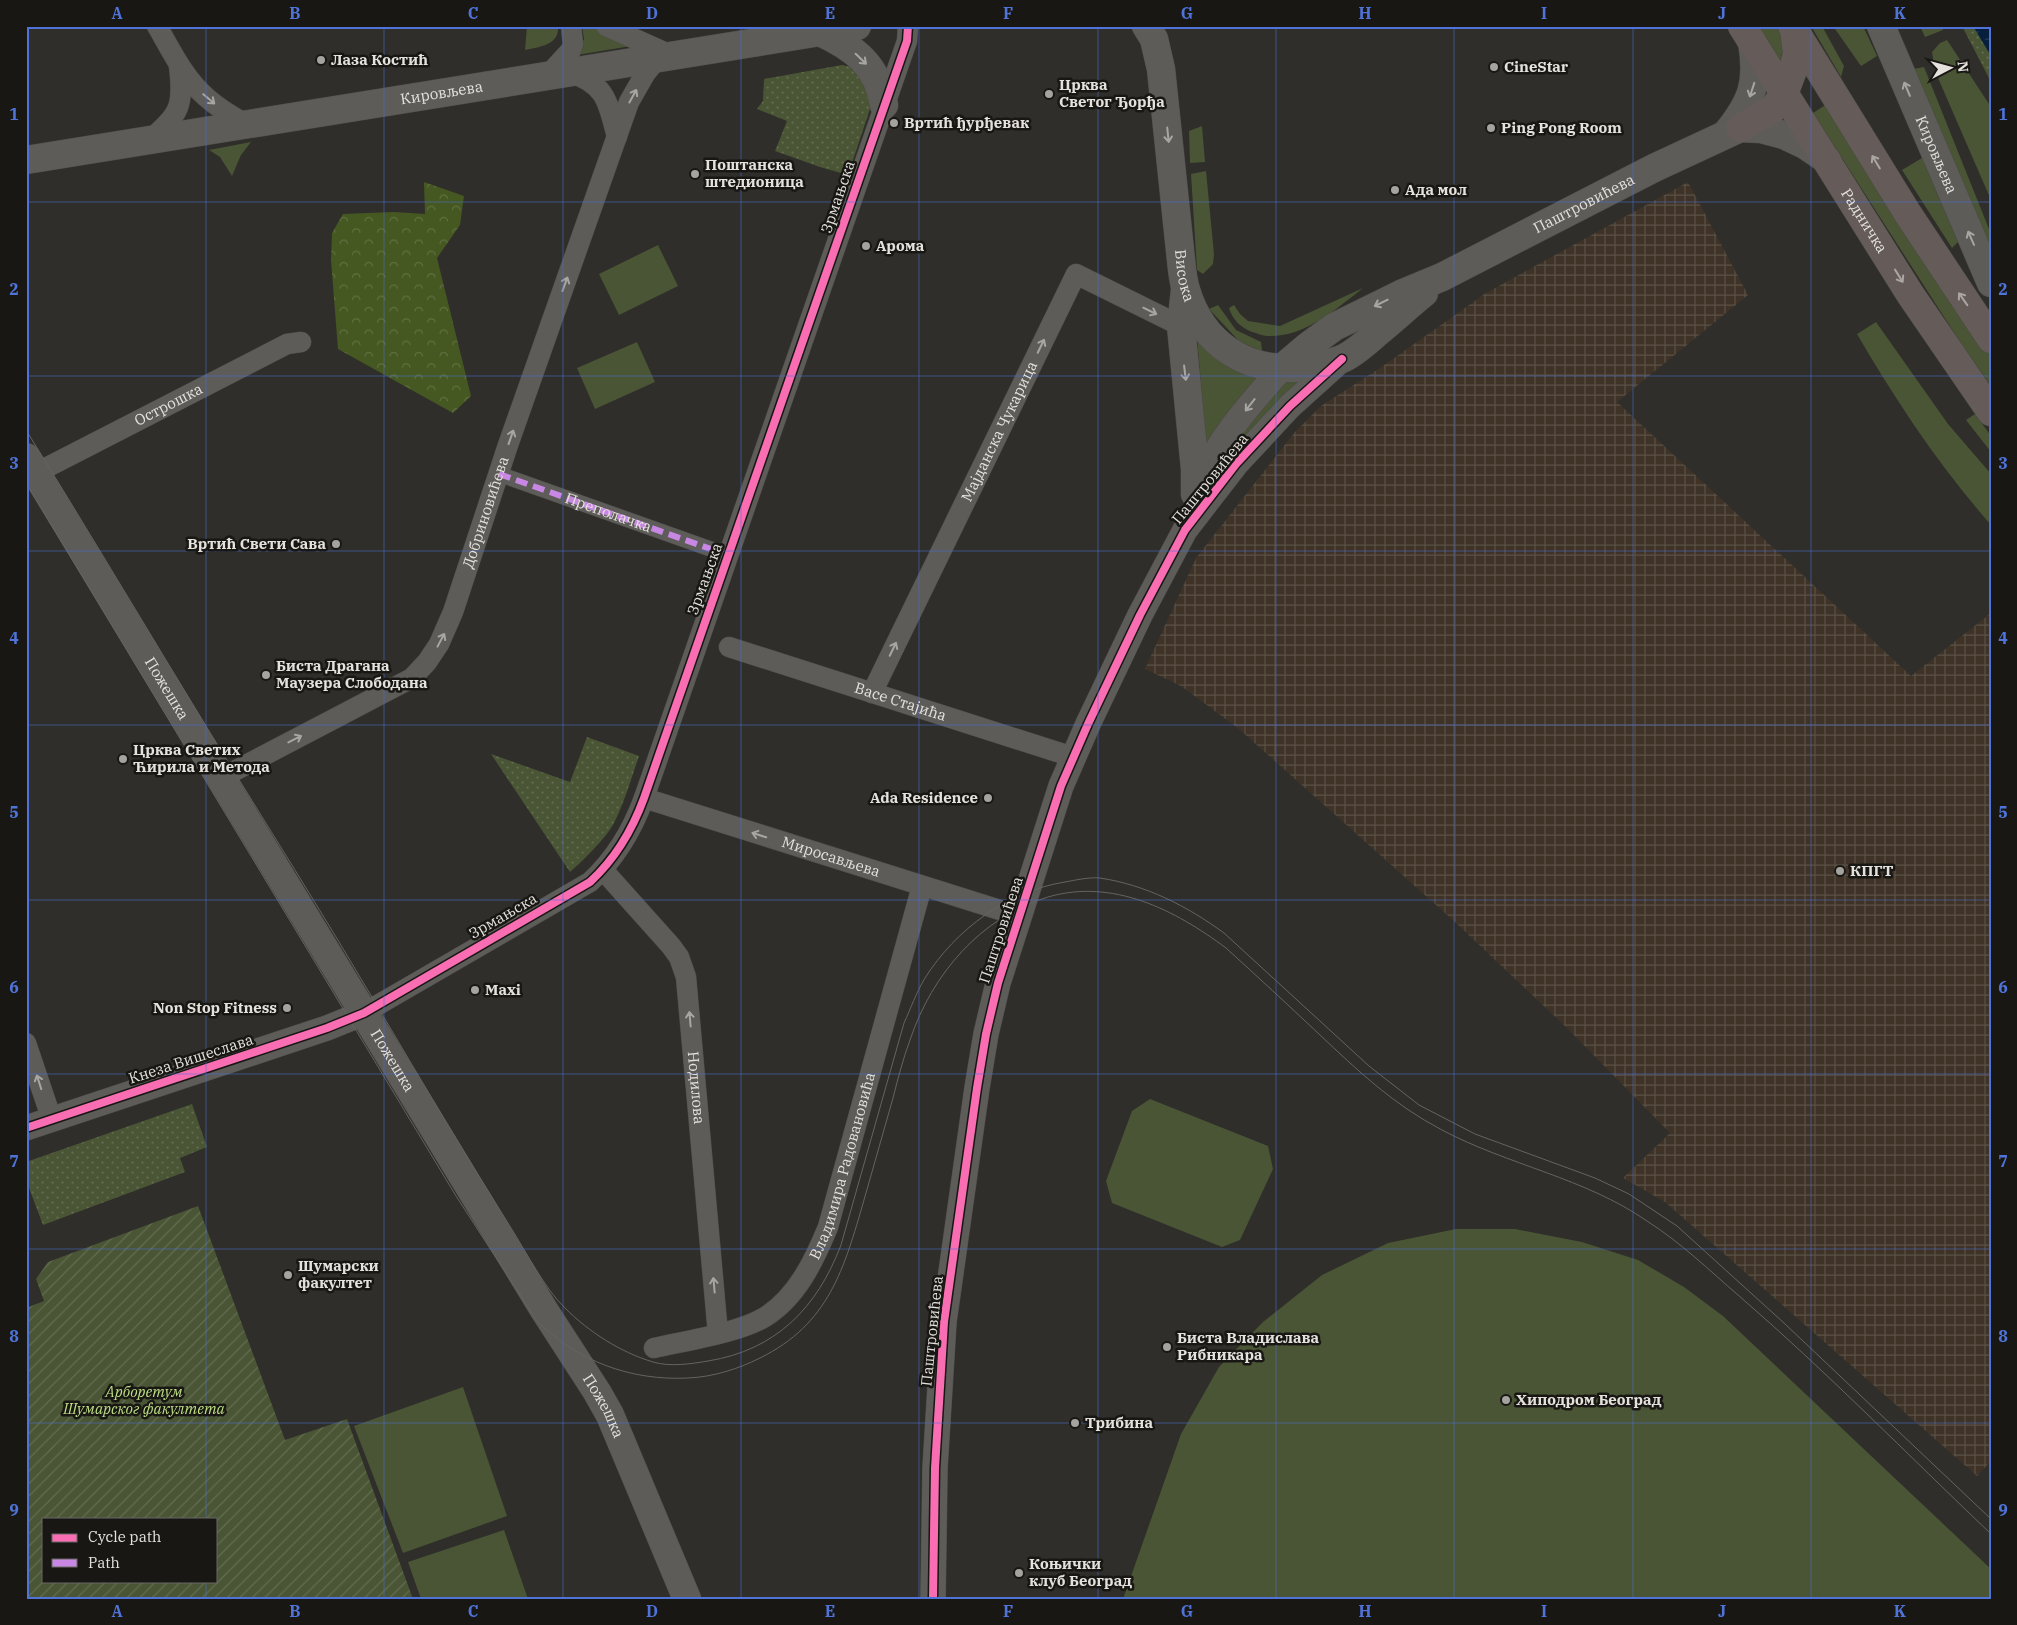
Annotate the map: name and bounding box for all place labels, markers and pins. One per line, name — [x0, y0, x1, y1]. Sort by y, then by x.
place label: Лаза Костић — [331, 50, 428, 69]
marker: Лаза Костић — [315, 54, 327, 66]
place label: CineStar — [1504, 57, 1569, 76]
marker: CineStar — [1488, 61, 1500, 73]
place label: Црква Светог Ђорђа — [1059, 75, 1165, 111]
marker: Црква Светог Ђорђа — [1043, 88, 1055, 100]
place label: Вртић ђурђевак — [904, 113, 1029, 132]
marker: Вртић ђурђевак — [888, 117, 900, 129]
place label: Ping Pong Room — [1501, 118, 1622, 137]
marker: Ping Pong Room — [1485, 122, 1497, 134]
place label: Поштанска штедионица — [705, 155, 804, 191]
marker: Поштанска штедионица — [689, 168, 701, 180]
place label: Ада мол — [1405, 180, 1467, 199]
marker: Ада мол — [1389, 184, 1401, 196]
place label: Арома — [876, 236, 925, 255]
marker: Арома — [860, 240, 872, 252]
place label: Вртић Свети Сава — [187, 534, 326, 553]
marker: Вртић Свети Сава — [330, 538, 342, 550]
place label: Биста Драгана Маузера Слободана — [276, 656, 428, 692]
marker: Биста Драгана Маузера Слободана — [260, 669, 272, 681]
place label: Црква Светих Ћирила и Метода — [133, 740, 270, 776]
marker: Црква Светих Ћирила и Метода — [117, 753, 129, 765]
place label: Ada Residence — [870, 788, 978, 807]
marker: Ada Residence — [982, 792, 994, 804]
place label: КПГТ — [1850, 861, 1894, 880]
marker: КПГТ — [1834, 865, 1846, 877]
place label: Maxi — [485, 980, 521, 999]
marker: Maxi — [469, 984, 481, 996]
place label: Non Stop Fitness — [153, 998, 277, 1017]
marker: Non Stop Fitness — [281, 1002, 293, 1014]
place label: Шумарски факултет — [298, 1256, 379, 1292]
marker: Шумарски факултет — [282, 1269, 294, 1281]
place label: Биста Владислава Рибникара — [1177, 1328, 1320, 1364]
marker: Биста Владислава Рибникара — [1161, 1341, 1173, 1353]
place label: Хиподром Београд — [1516, 1390, 1662, 1409]
marker: Хиподром Београд — [1500, 1394, 1512, 1406]
place label: Трибина — [1085, 1413, 1153, 1432]
marker: Трибина — [1069, 1417, 1081, 1429]
place label: Коњички клуб Београд — [1029, 1554, 1132, 1590]
marker: Коњички клуб Београд — [1013, 1567, 1025, 1579]

